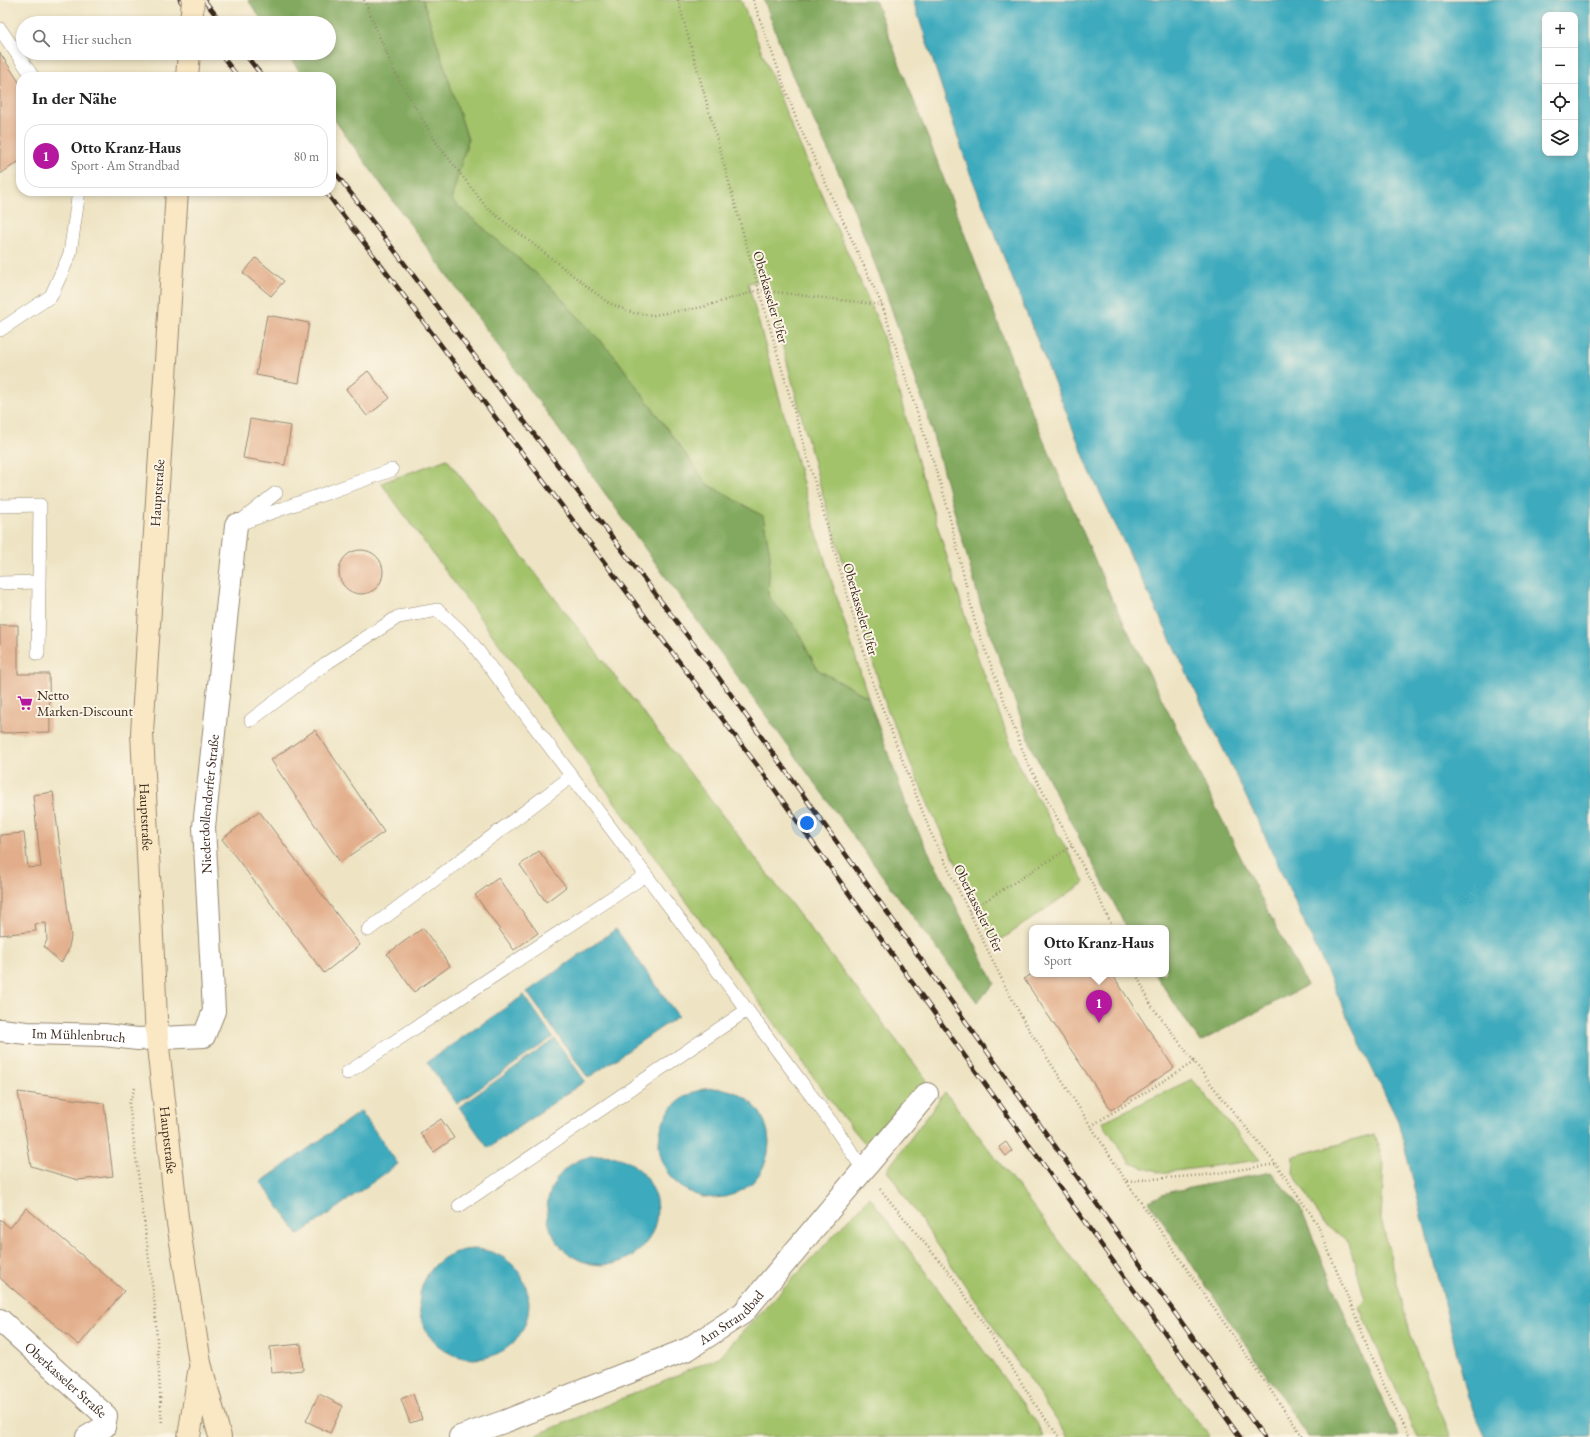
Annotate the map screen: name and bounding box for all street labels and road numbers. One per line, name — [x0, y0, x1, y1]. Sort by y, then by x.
street label: Oberkasseler Ufer — [749, 249, 793, 346]
street label: Hauptstraße — [146, 458, 168, 527]
street label: Oberkasseler Ufer — [839, 561, 883, 658]
street label: Niederdollendorfer Straße — [195, 733, 223, 874]
street label: Hauptstraße — [135, 782, 157, 852]
street label: Oberkasseler Ufer — [950, 861, 1008, 955]
street label: Im Mühlenbruch — [32, 1024, 127, 1046]
street label: Hauptstraße — [156, 1105, 181, 1175]
street label: Am Strandbad — [694, 1286, 768, 1349]
street label: Oberkasseler Straße — [21, 1338, 111, 1422]

